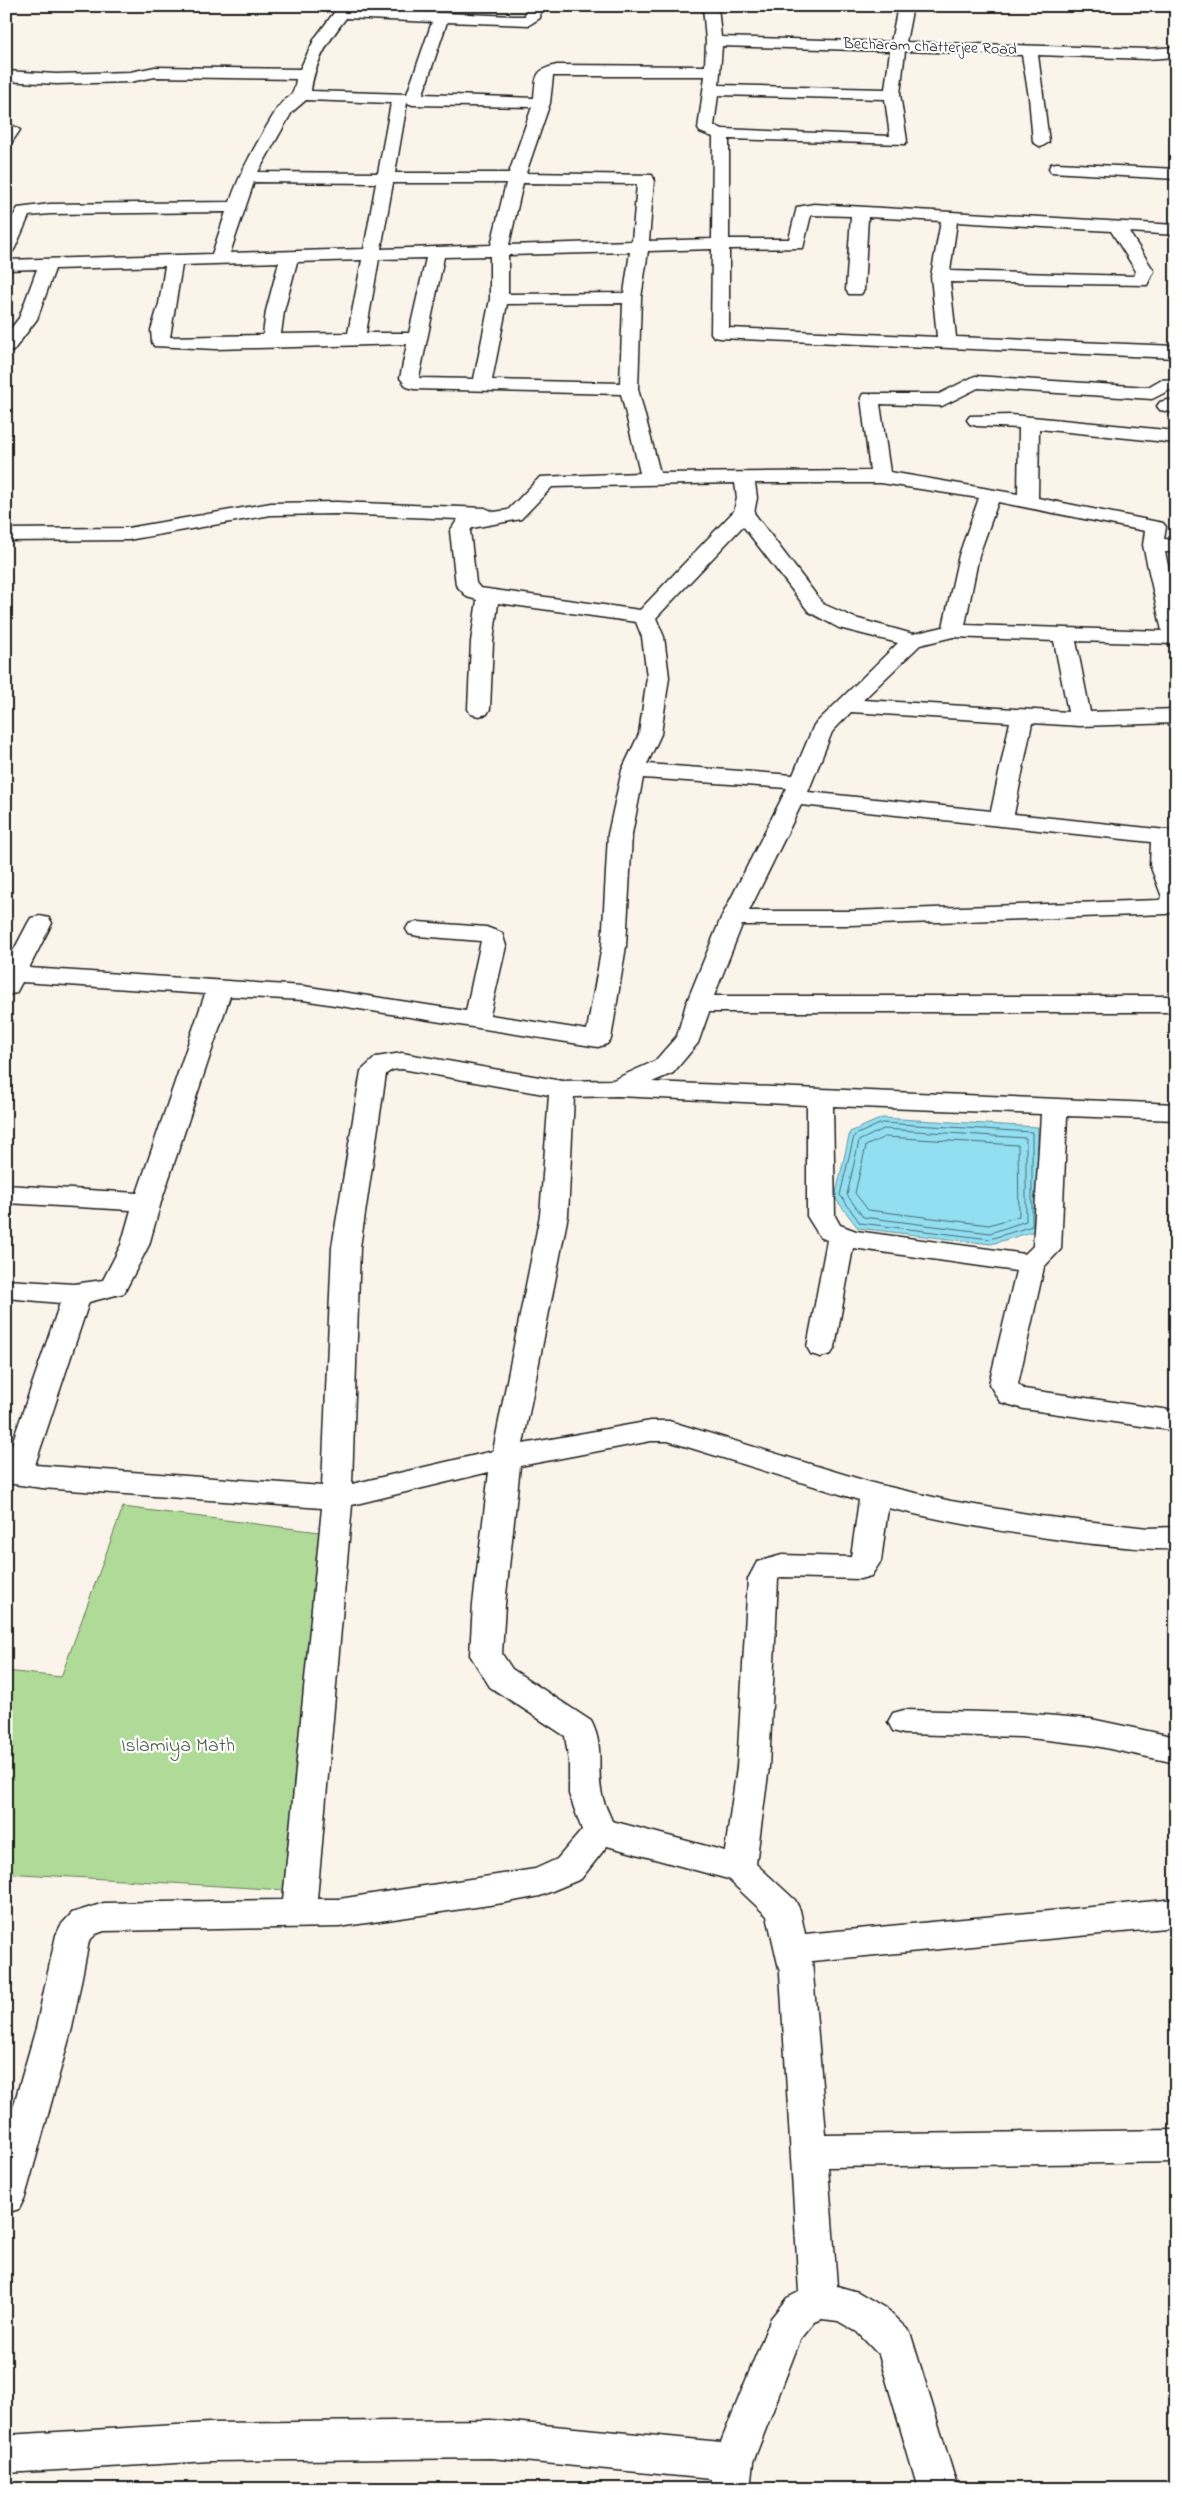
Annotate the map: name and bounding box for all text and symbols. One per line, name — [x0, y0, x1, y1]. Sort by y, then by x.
street label: Becharam chatterjee Road — [842, 32, 1017, 62]
park label: Islamiya Math — [121, 1732, 235, 1761]

